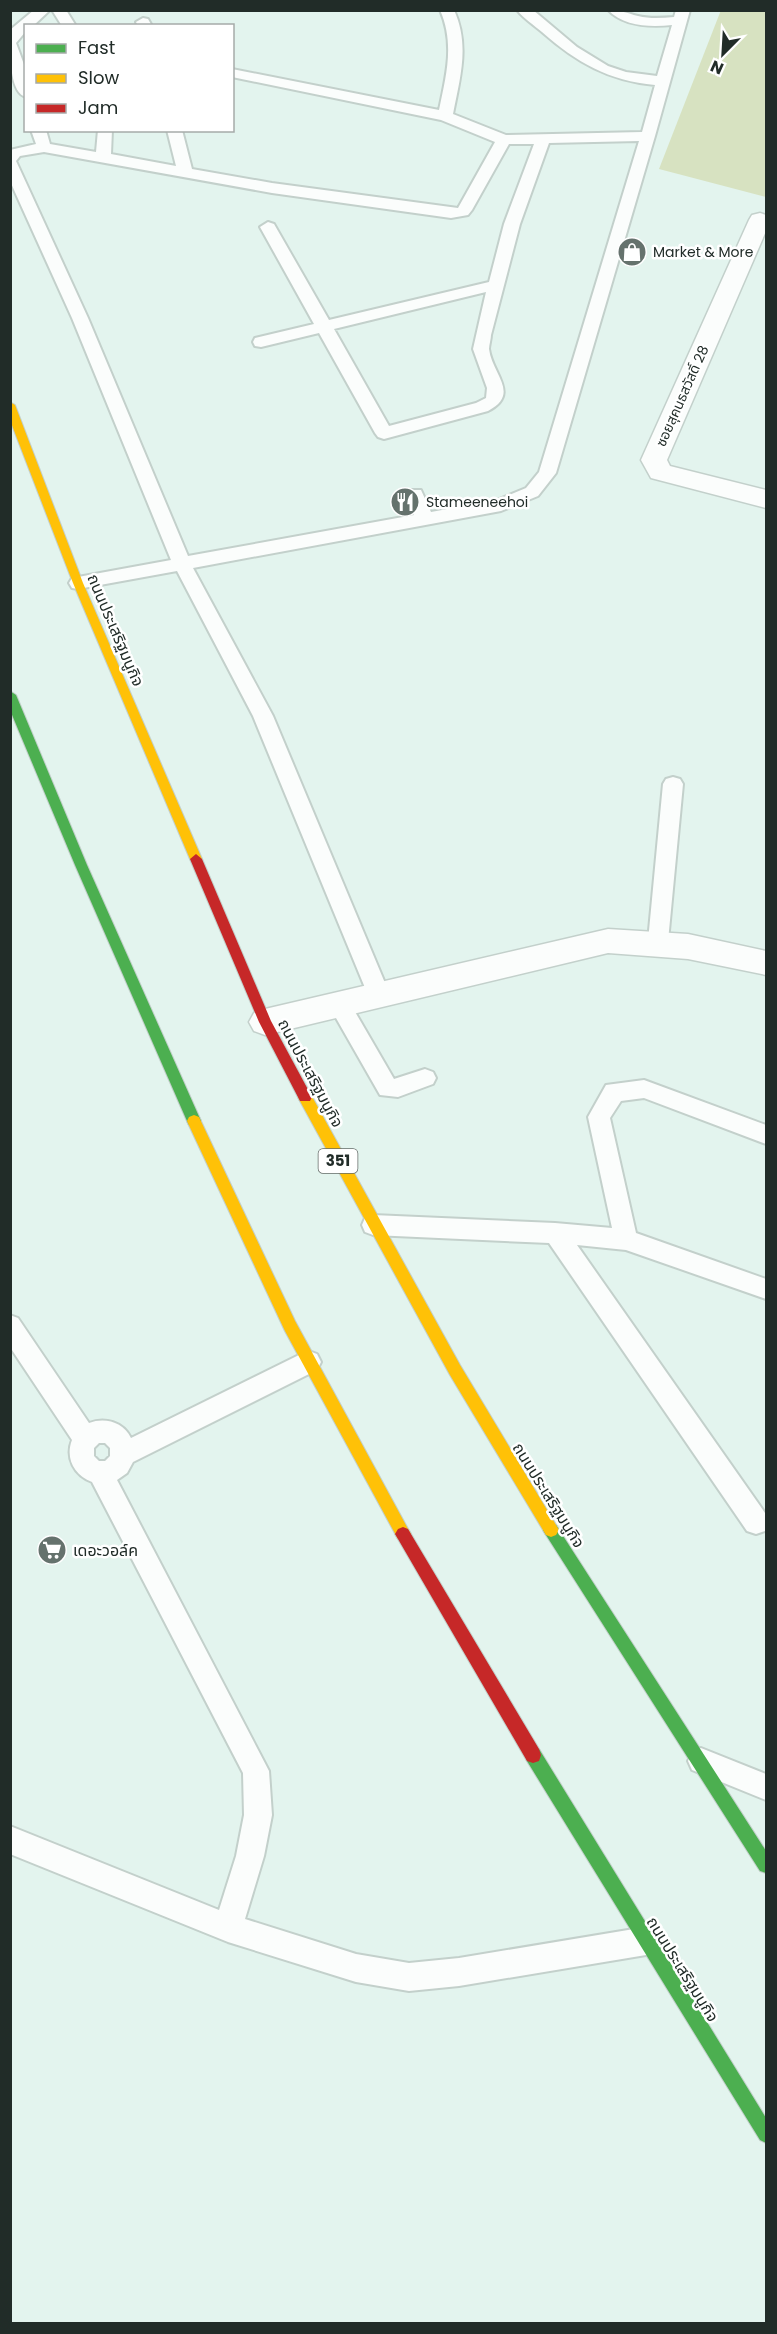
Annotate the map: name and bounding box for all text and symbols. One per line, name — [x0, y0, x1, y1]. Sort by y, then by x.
legend — [24, 24, 234, 132]
north arrow — [693, 24, 753, 84]
text: Fast — [78, 35, 115, 60]
text: N — [707, 54, 727, 80]
text: Slow — [78, 65, 120, 90]
text: Jam — [78, 95, 118, 120]
shop icon: Market & More — [616, 236, 648, 268]
place label: Market & More — [653, 242, 754, 262]
street label: ซอยสุคนธสวัสดิ์ 28 — [651, 342, 713, 450]
restaurant icon: Stameeneehoi — [389, 486, 421, 518]
place label: Stameeneehoi — [426, 492, 528, 512]
street label: ถนนประเสริฐมนูกิจ — [81, 570, 150, 690]
street label: ถนนประเสริฐมนูกิจ — [272, 1015, 349, 1132]
road number: 351 — [318, 1149, 358, 1173]
street label: ถนนประเสริฐมนูกิจ — [507, 1438, 590, 1552]
supermarket icon: เดอะวอล์ค — [36, 1534, 68, 1566]
place label: เดอะวอล์ค — [73, 1539, 138, 1562]
street label: ถนนประเสริฐมนูกิจ — [641, 1912, 724, 2026]

